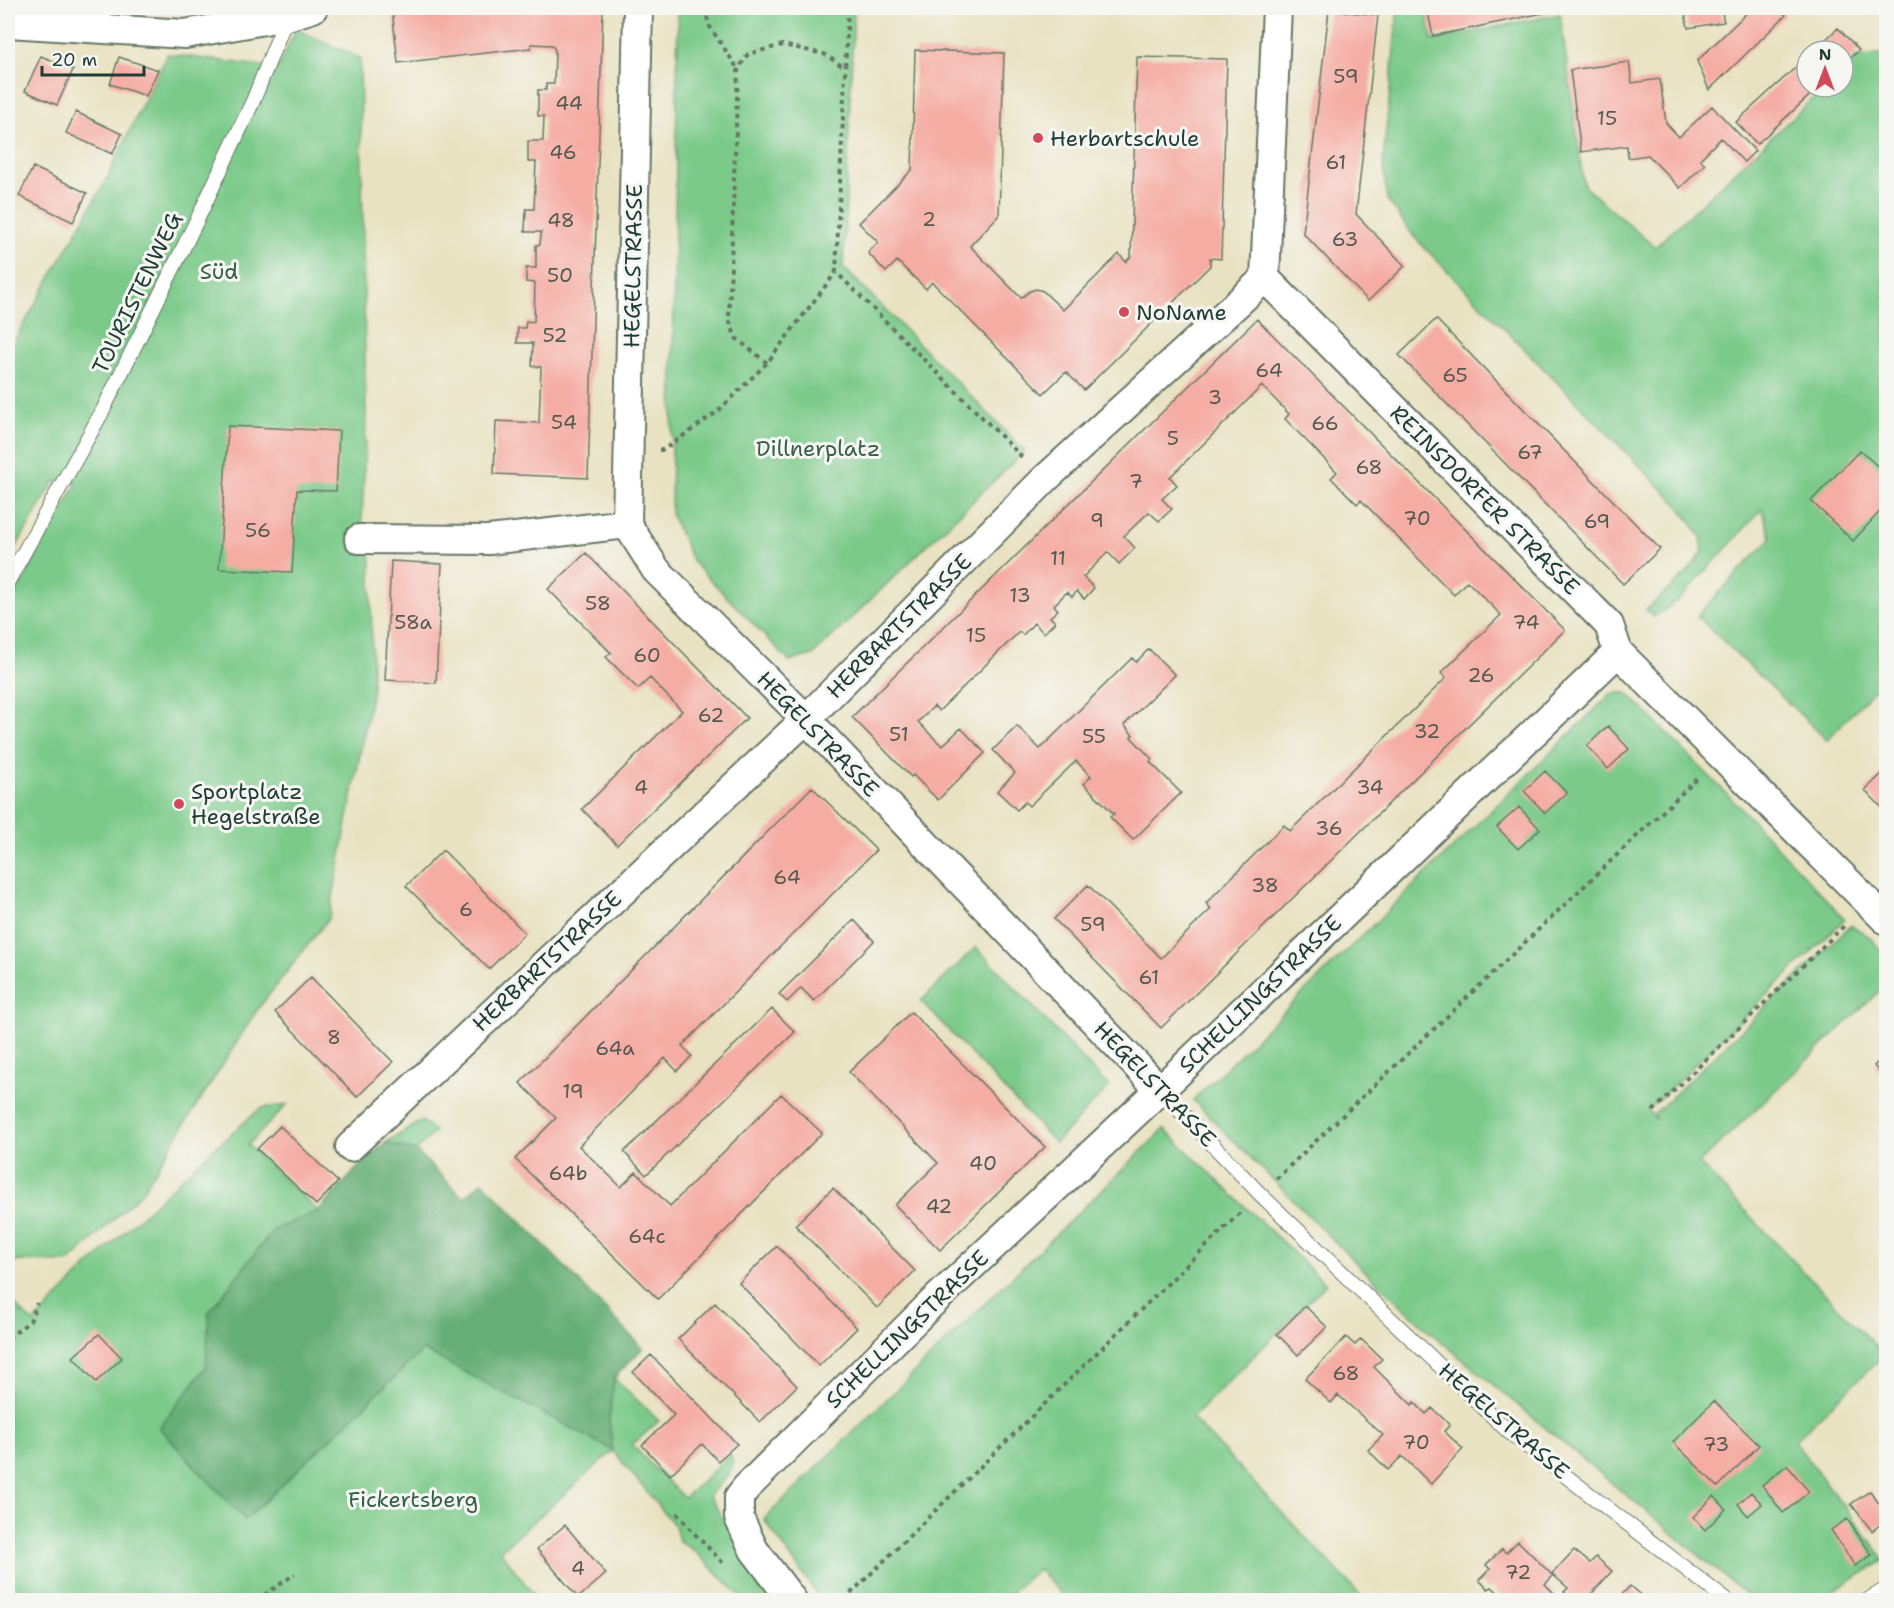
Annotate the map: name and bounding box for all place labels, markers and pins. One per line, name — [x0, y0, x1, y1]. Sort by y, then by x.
place label: Herbartschule — [1050, 124, 1200, 153]
marker: Herbartschule — [1031, 131, 1045, 145]
place label: NoName — [1136, 298, 1227, 327]
marker: NoName — [1117, 305, 1131, 319]
place label: Sportplatz Hegelstraße — [191, 777, 321, 831]
marker: Sportplatz Hegelstraße — [172, 797, 186, 811]

